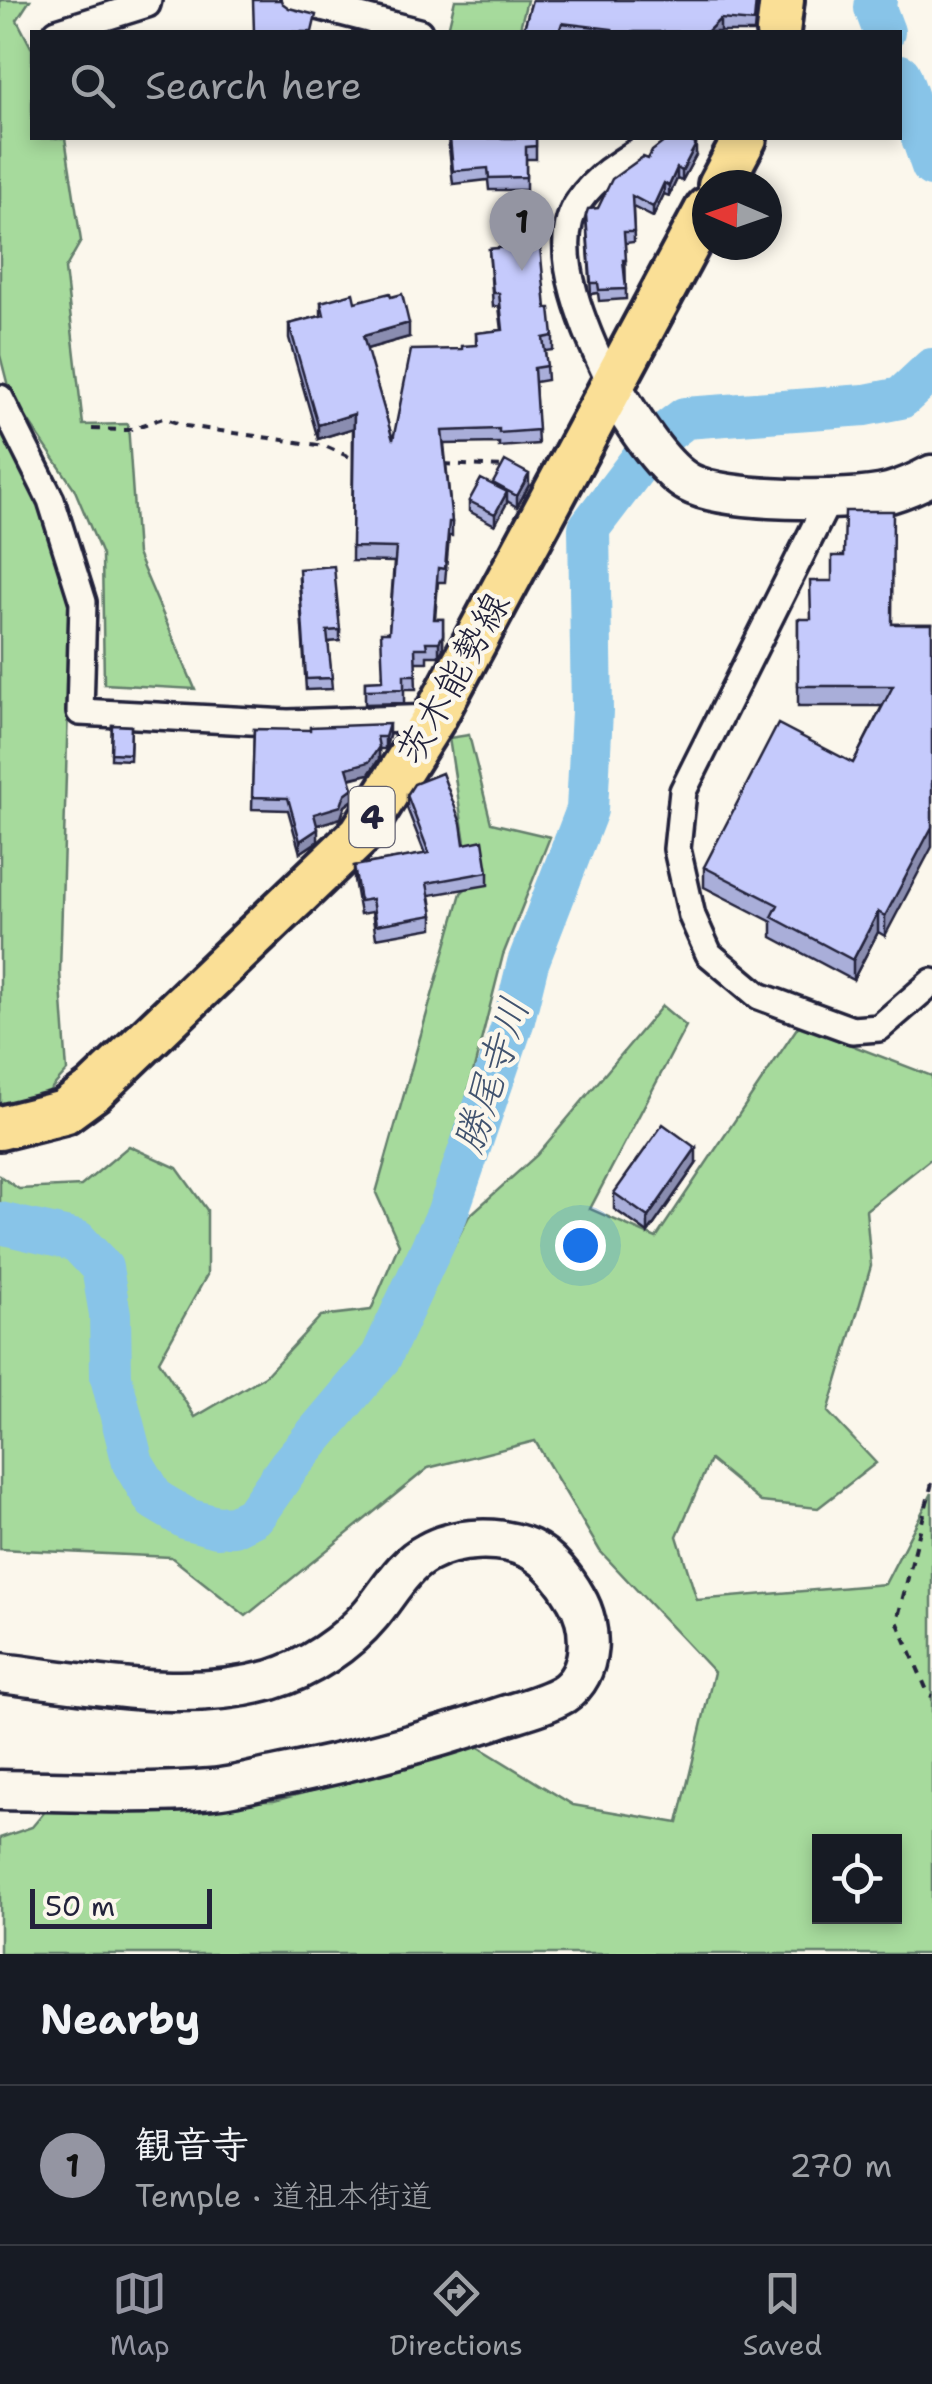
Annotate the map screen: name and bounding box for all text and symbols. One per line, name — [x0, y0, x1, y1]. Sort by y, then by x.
search box — [30, 30, 902, 140]
icon: search — [65, 58, 120, 113]
text: Search here — [145, 60, 362, 111]
north arrow — [692, 170, 782, 260]
pin: 1 — [490, 188, 554, 271]
street label: 茨木能勢線 — [384, 582, 521, 773]
road number: 4 — [350, 787, 394, 847]
water label: 勝尾寺川 — [441, 991, 541, 1159]
your location — [555, 1220, 606, 1271]
map controls — [812, 1834, 902, 1924]
button: locate — [812, 1834, 902, 1924]
scale bar — [30, 1884, 212, 1928]
text: 50 m — [45, 1887, 115, 1925]
text: Nearby — [40, 1991, 200, 2047]
text: 観音寺 — [135, 2119, 249, 2170]
text: 1 — [65, 2144, 80, 2187]
text: 270 m — [789, 2144, 892, 2187]
text: Temple · 道祖本街道 — [135, 2174, 432, 2217]
tab: Map — [110, 2266, 170, 2364]
tab: Directions — [389, 2266, 523, 2364]
tab: Saved — [743, 2266, 822, 2364]

